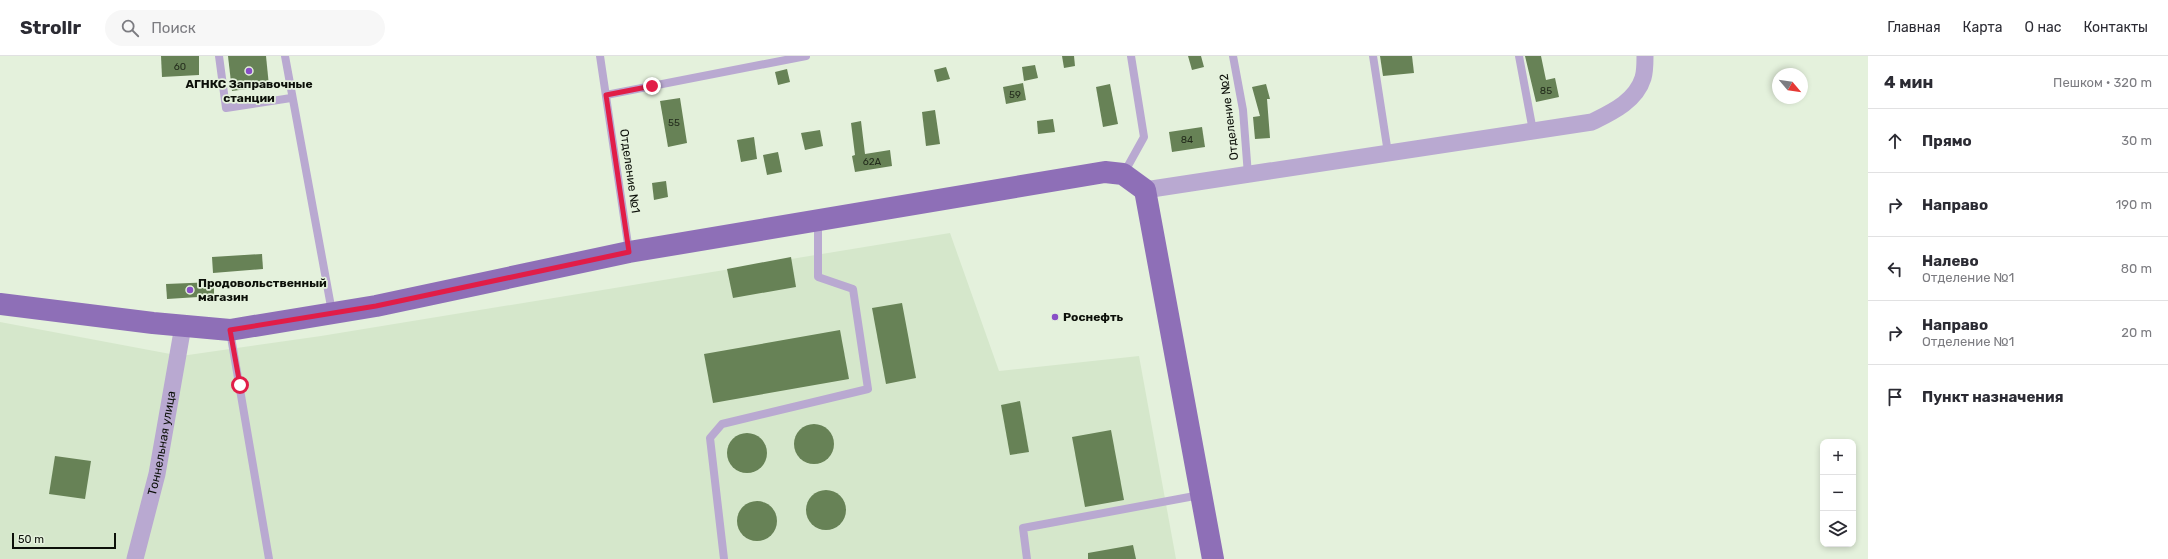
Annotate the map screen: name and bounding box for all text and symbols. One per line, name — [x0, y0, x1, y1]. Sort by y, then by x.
search box — [105, 10, 385, 46]
text: Strollr — [20, 16, 81, 39]
icon: search — [119, 17, 141, 39]
text: Поиск — [151, 19, 196, 37]
text: Главная — [1887, 19, 1941, 36]
text: Карта — [1963, 19, 2003, 36]
text: О нас — [2025, 19, 2061, 36]
text: Контакты — [2083, 19, 2148, 36]
house number: 60 — [174, 61, 186, 73]
marker: АГНКС Заправочные станции — [244, 66, 254, 76]
north arrow — [1772, 68, 1808, 104]
text: 4 мин — [1884, 72, 1933, 92]
street label: Отделение №2 — [1217, 73, 1241, 161]
text: Пешком · 320 m — [2053, 75, 2152, 90]
place label: АГНКС Заправочные станции — [185, 77, 313, 105]
route end — [643, 77, 661, 95]
house number: 85 — [1540, 85, 1552, 97]
house number: 59 — [1009, 89, 1021, 101]
house number: 55 — [668, 117, 680, 129]
street label: Отделение №1 — [617, 128, 643, 214]
icon: ahead — [1884, 130, 1906, 152]
text: Прямо — [1922, 132, 1972, 150]
text: 30 m — [2121, 133, 2152, 148]
house number: 84 — [1181, 134, 1193, 146]
house number: 62А — [863, 156, 882, 168]
icon: right — [1884, 194, 1906, 216]
text: Направо — [1922, 196, 1988, 214]
text: 190 m — [2116, 197, 2152, 212]
text: Налево — [1922, 252, 1979, 270]
icon: left — [1884, 258, 1906, 280]
text: 80 m — [2121, 261, 2152, 276]
text: Отделение №1 — [1922, 270, 2014, 285]
place label: Продовольственный магазин — [198, 276, 327, 304]
marker: Продовольственный магазин — [185, 285, 195, 295]
place label: Роснефть — [1063, 310, 1124, 324]
marker: Роснефть — [1050, 312, 1060, 322]
text: Направо — [1922, 316, 1988, 334]
icon: right — [1884, 322, 1906, 344]
text: 20 m — [2121, 325, 2152, 340]
text: Отделение №1 — [1922, 334, 2014, 349]
route start — [231, 376, 249, 394]
icon: arrive — [1884, 386, 1906, 408]
text: Пункт назначения — [1922, 388, 2064, 406]
street label: Тоннельная улица — [145, 390, 178, 497]
map controls — [1820, 439, 1856, 547]
button: + — [1820, 439, 1856, 475]
button: − — [1820, 475, 1856, 511]
button: layers — [1820, 511, 1856, 547]
scale bar — [12, 531, 116, 550]
text: 50 m — [18, 533, 44, 546]

